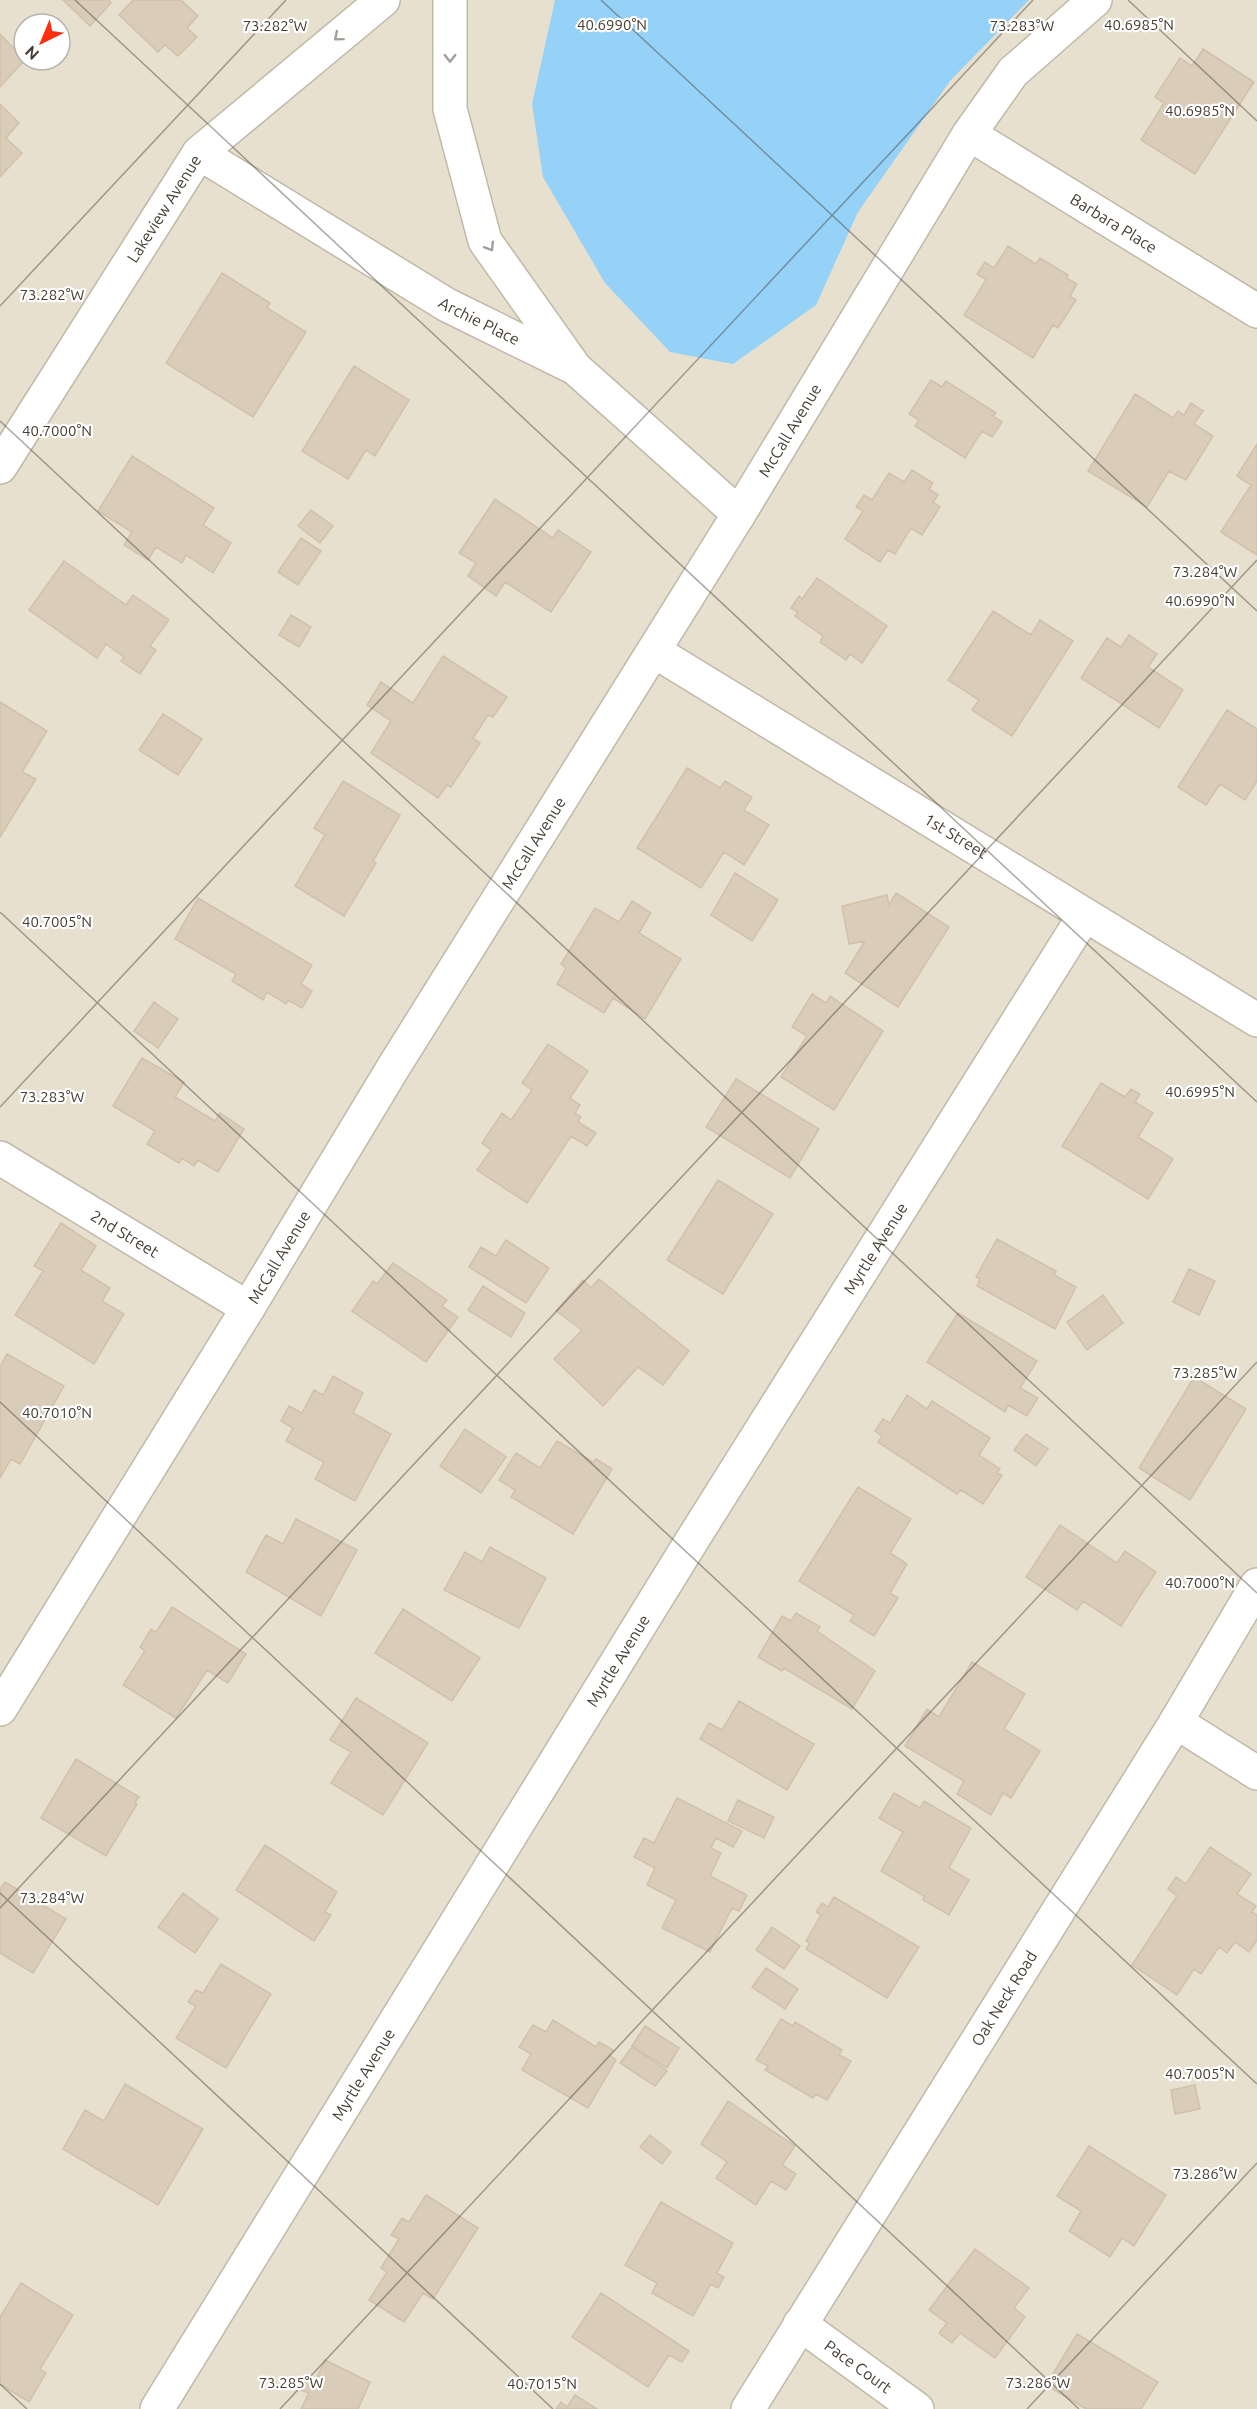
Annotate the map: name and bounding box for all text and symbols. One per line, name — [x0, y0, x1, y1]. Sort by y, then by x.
north arrow — [12, 12, 72, 72]
text: 40.6990°N — [577, 16, 647, 33]
text: 40.6985°N — [1104, 16, 1174, 33]
text: 73.282°W — [243, 17, 307, 34]
text: 73.283°W — [990, 17, 1054, 34]
one-way arrow — [334, 30, 345, 41]
text: N — [21, 42, 42, 64]
one-way arrow — [444, 54, 456, 63]
text: 40.6985°N — [1165, 102, 1235, 119]
street label: Lakeview Avenue — [123, 151, 205, 266]
street label: Barbara Place — [1067, 190, 1160, 256]
one-way arrow — [483, 241, 494, 252]
text: 73.282°W — [20, 286, 84, 303]
street label: Archie Place — [436, 293, 523, 348]
street label: McCall Avenue — [755, 380, 825, 480]
text: 40.7000°N — [22, 422, 92, 439]
text: 73.284°W — [1173, 563, 1237, 580]
text: 40.6990°N — [1165, 592, 1235, 609]
street label: McCall Avenue — [498, 794, 569, 893]
street label: 1st Street — [921, 810, 991, 862]
text: 40.7005°N — [22, 913, 92, 930]
text: 40.6995°N — [1165, 1083, 1235, 1100]
text: 73.283°W — [20, 1088, 84, 1105]
street label: Myrtle Avenue — [840, 1199, 911, 1297]
street label: 2nd Street — [88, 1206, 163, 1261]
street label: McCall Avenue — [244, 1207, 314, 1307]
text: 73.285°W — [1173, 1364, 1237, 1381]
text: 40.7010°N — [22, 1404, 92, 1421]
text: 40.7000°N — [1165, 1574, 1235, 1591]
street label: Myrtle Avenue — [583, 1611, 653, 1710]
text: 73.284°W — [20, 1889, 84, 1906]
street label: Oak Neck Road — [968, 1947, 1040, 2049]
street label: Myrtle Avenue — [328, 2025, 398, 2124]
text: 40.7005°N — [1165, 2065, 1235, 2082]
text: 73.286°W — [1173, 2165, 1237, 2182]
street label: Pace Court — [821, 2336, 896, 2397]
text: 73.285°W — [259, 2374, 323, 2391]
text: 73.286°W — [1006, 2374, 1070, 2391]
text: 40.7015°N — [507, 2375, 577, 2392]

